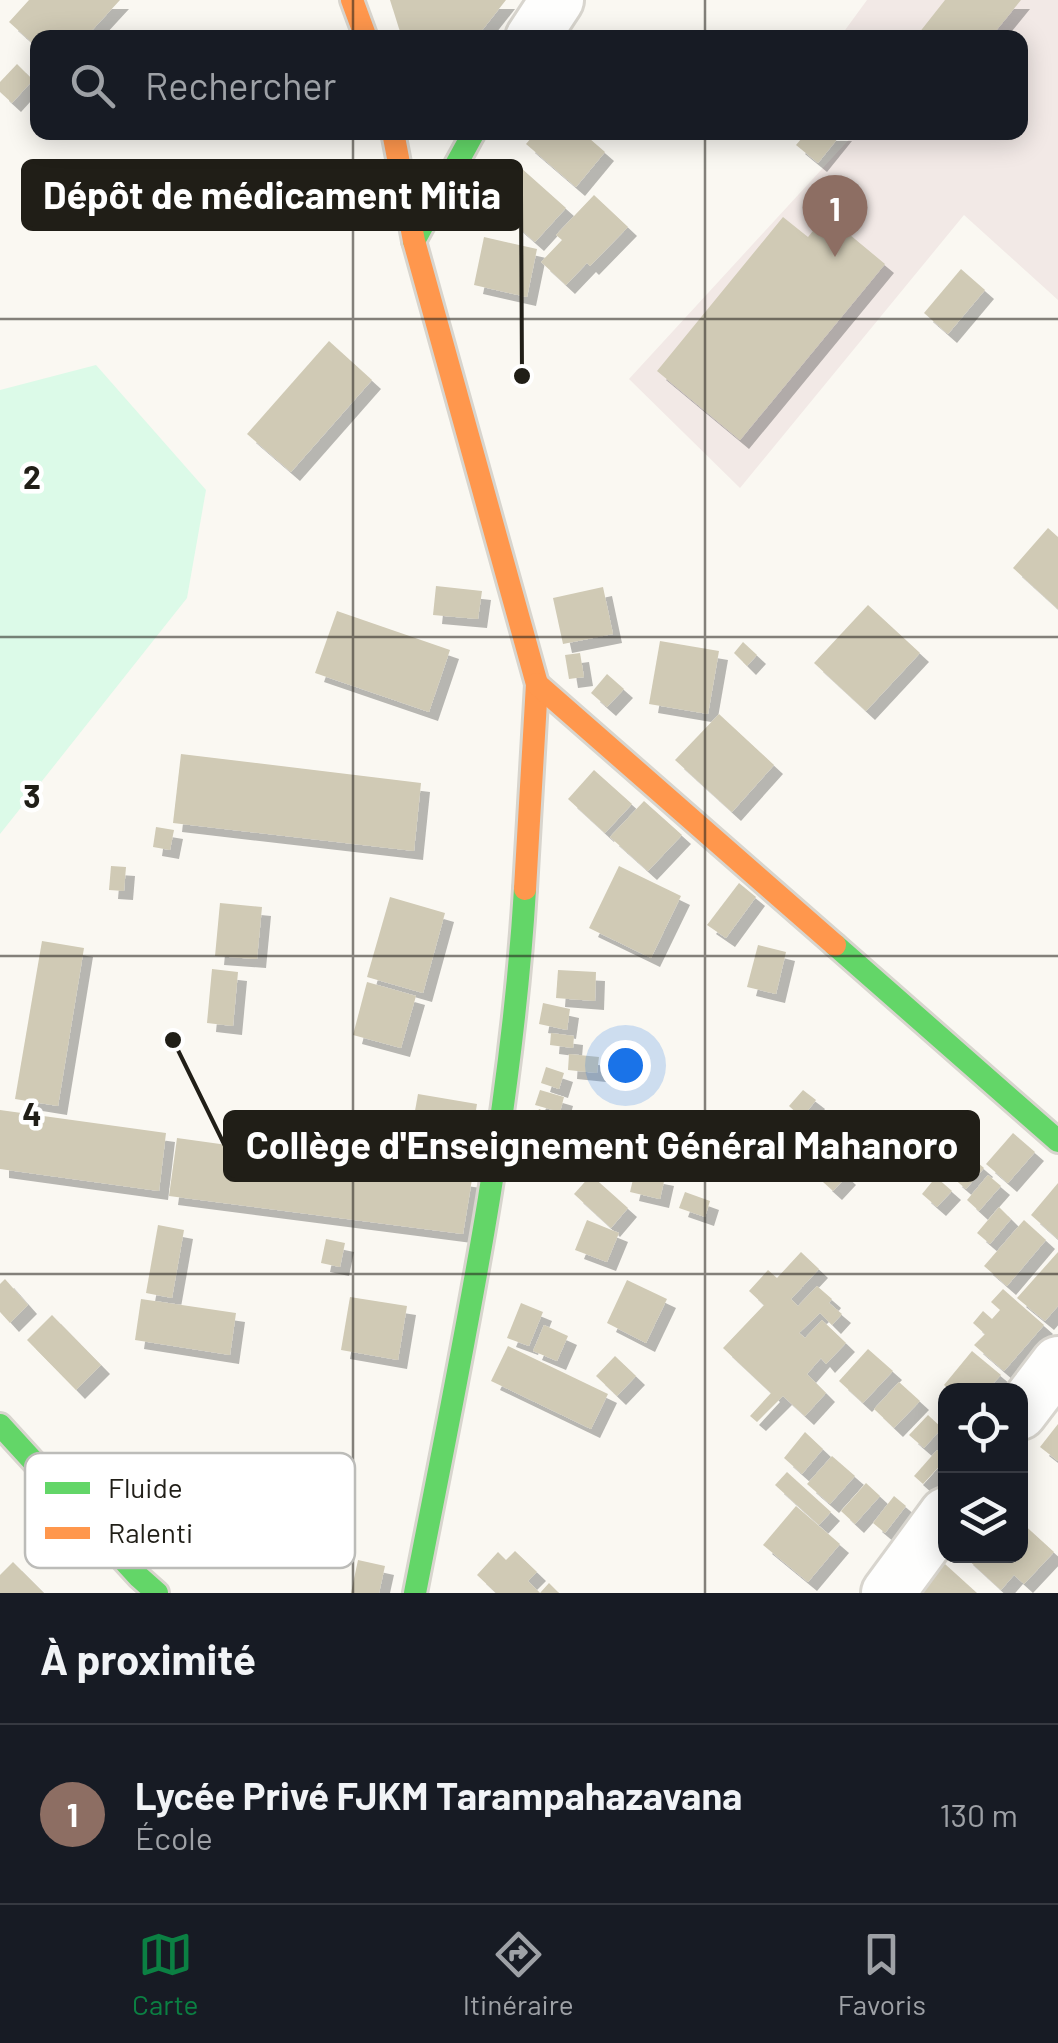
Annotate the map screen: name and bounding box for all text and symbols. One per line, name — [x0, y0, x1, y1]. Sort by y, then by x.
search box — [30, 30, 1028, 140]
icon: search — [65, 58, 120, 113]
text: Rechercher — [145, 62, 336, 108]
callout: Dépôt de médicament Mitia — [23, 161, 521, 229]
text: Dépôt de médicament Mitia — [43, 171, 501, 217]
pin: 1 — [802, 174, 868, 257]
text: 2 — [23, 457, 41, 495]
text: 3 — [23, 776, 41, 814]
your location — [600, 1040, 651, 1091]
text: 4 — [22, 1094, 42, 1132]
callout: Collège d'Enseignement Général Mahanoro — [225, 1112, 978, 1180]
text: Collège d'Enseignement Général Mahanoro — [246, 1121, 958, 1167]
map controls — [938, 1383, 1028, 1563]
button: locate — [938, 1383, 1028, 1473]
legend — [25, 1453, 355, 1568]
text: Fluide — [108, 1470, 183, 1504]
button: layers — [938, 1473, 1028, 1563]
text: Ralenti — [108, 1515, 193, 1549]
text: À proximité — [40, 1633, 256, 1683]
text: Lycée Privé FJKM Tarampahazavana — [135, 1772, 742, 1818]
text: 1 — [67, 1795, 78, 1833]
text: 130 m — [939, 1795, 1018, 1833]
text: École — [135, 1818, 213, 1856]
tab: Carte — [132, 1927, 198, 2021]
tab: Itinéraire — [463, 1927, 574, 2021]
tab: Favoris — [838, 1927, 926, 2021]

